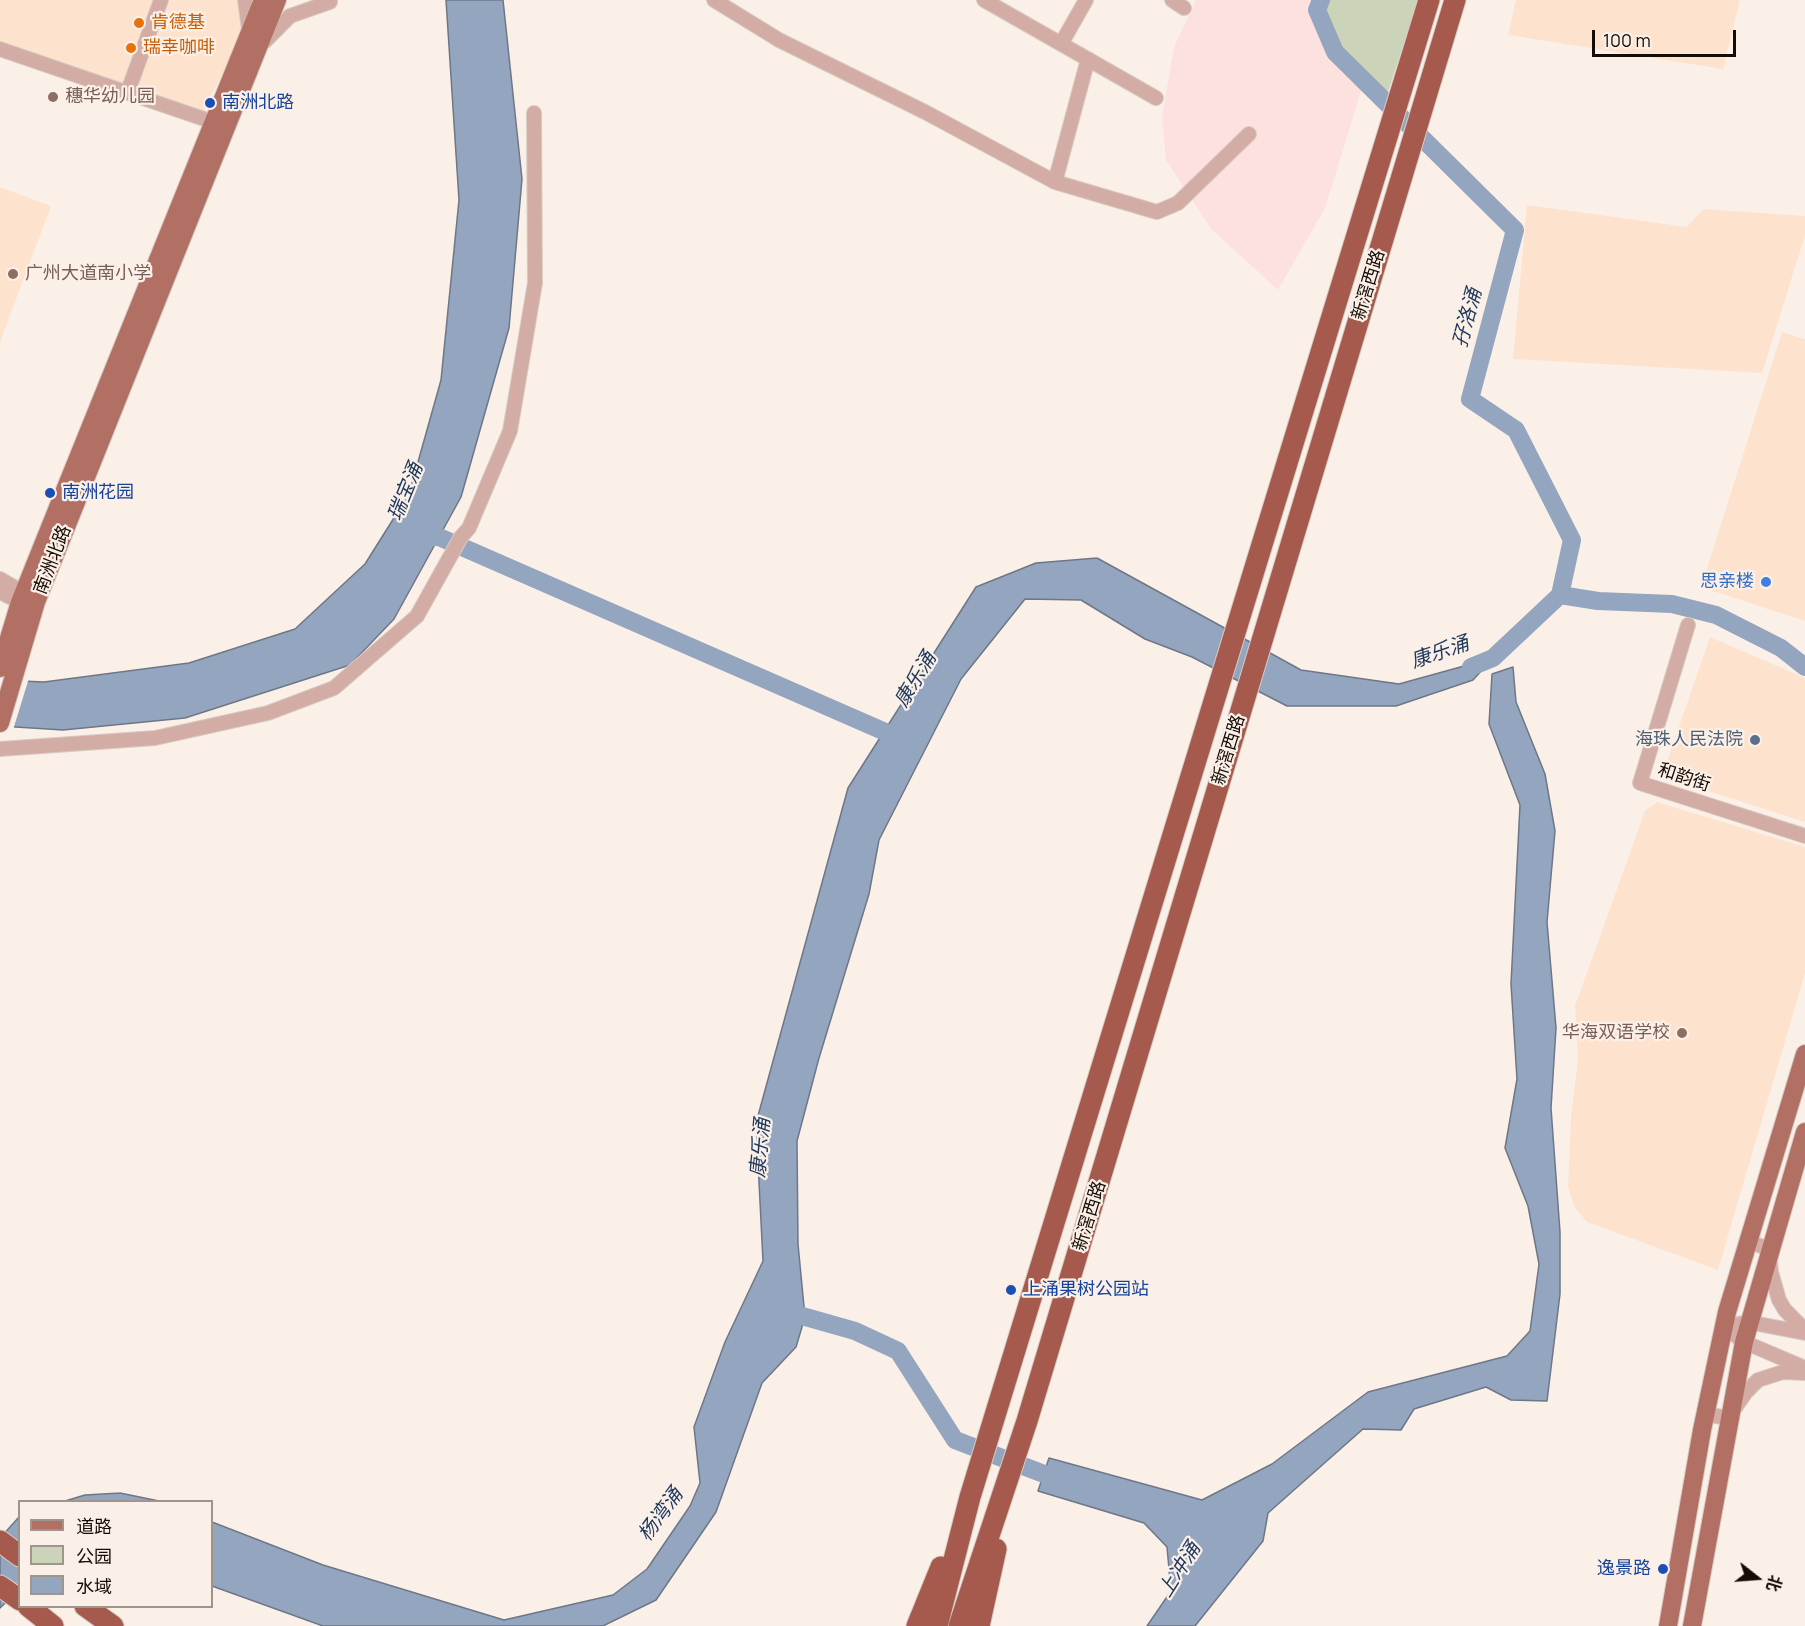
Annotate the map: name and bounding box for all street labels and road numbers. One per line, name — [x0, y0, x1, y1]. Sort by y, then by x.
street label: 新滘西路 — [1348, 247, 1390, 323]
street label: 南洲北路 — [30, 523, 76, 597]
street label: 新滘西路 — [1208, 712, 1250, 788]
street label: 和韵街 — [1655, 759, 1713, 797]
street label: 新滘西路 — [1069, 1178, 1111, 1254]

